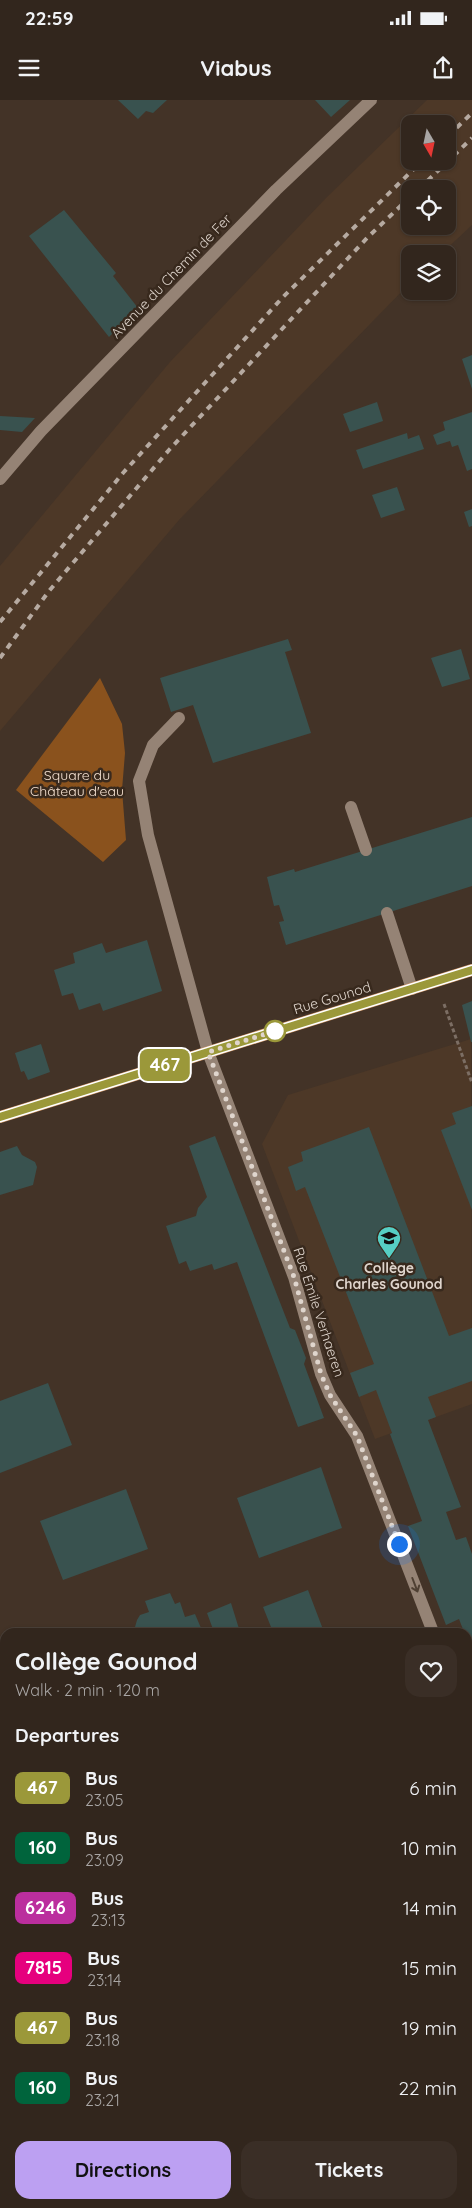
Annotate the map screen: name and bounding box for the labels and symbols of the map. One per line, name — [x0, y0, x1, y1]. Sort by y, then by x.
north arrow — [401, 115, 456, 170]
street label: Avenue du Chemin de Fer — [107, 210, 236, 342]
park label: Square du Château d'eau — [30, 766, 124, 800]
street label: Rue Gounod — [291, 978, 373, 1018]
unlabelled marker — [264, 1020, 286, 1042]
line badge: 467 — [136, 1049, 194, 1081]
school or university icon: Collège Charles Gounod — [376, 1225, 402, 1259]
street label: Rue Émile Verhaeren — [290, 1245, 348, 1379]
place label: Collège Charles Gounod — [336, 1259, 443, 1293]
your location — [387, 1532, 412, 1557]
one-way arrow — [411, 1577, 420, 1592]

